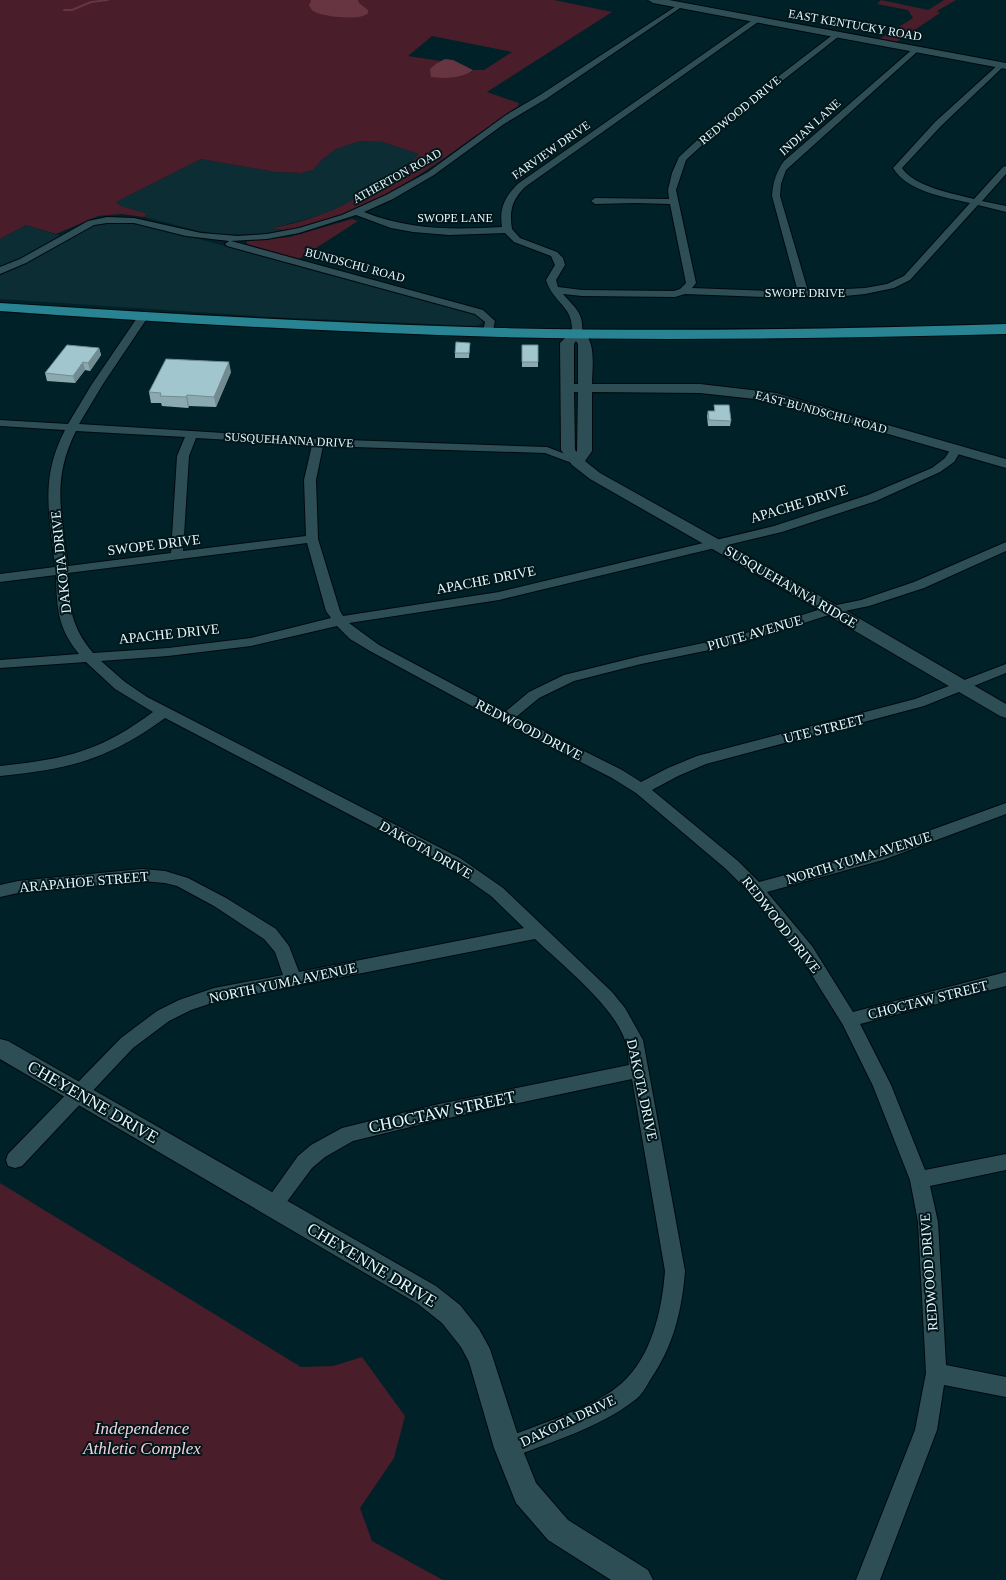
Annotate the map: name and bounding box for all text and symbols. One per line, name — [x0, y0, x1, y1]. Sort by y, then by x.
street label: EAST KENTUCKY ROAD — [787, 6, 923, 44]
street label: REDWOOD DRIVE — [696, 73, 784, 147]
street label: INDIAN LANE — [776, 96, 844, 158]
street label: FARVIEW DRIVE — [509, 118, 593, 182]
street label: ATHERTON ROAD — [350, 146, 444, 206]
street label: SWOPE LANE — [417, 211, 493, 225]
street label: BUNDSCHU ROAD — [303, 245, 407, 285]
street label: SWOPE DRIVE — [765, 286, 845, 300]
street label: EAST BUNDSCHU ROAD — [754, 388, 889, 436]
street label: SUSQUEHANNA DRIVE — [224, 430, 354, 450]
street label: APACHE DRIVE — [749, 482, 849, 526]
street label: DAKOTA DRIVE — [48, 510, 74, 614]
street label: SWOPE DRIVE — [107, 532, 201, 558]
street label: SUSQUEHANNA RIDGE — [722, 543, 860, 631]
street label: APACHE DRIVE — [435, 563, 537, 597]
street label: PIUTE AVENUE — [706, 612, 804, 654]
street label: APACHE DRIVE — [118, 621, 220, 647]
street label: REDWOOD DRIVE — [473, 697, 585, 763]
street label: UTE STREET — [782, 712, 866, 746]
street label: DAKOTA DRIVE — [377, 818, 475, 882]
street label: NORTH YUMA AVENUE — [785, 829, 933, 887]
street label: ARAPAHOE STREET — [19, 869, 150, 895]
street label: REDWOOD DRIVE — [739, 874, 823, 976]
street label: NORTH YUMA AVENUE — [208, 960, 358, 1006]
street label: CHOCTAW STREET — [866, 978, 990, 1022]
street label: DAKOTA DRIVE — [624, 1038, 660, 1142]
street label: CHEYENNE DRIVE — [24, 1057, 162, 1147]
street label: CHOCTAW STREET — [367, 1087, 518, 1137]
street label: REDWOOD DRIVE — [917, 1213, 941, 1331]
street label: CHEYENNE DRIVE — [304, 1219, 440, 1311]
street label: DAKOTA DRIVE — [518, 1392, 618, 1450]
park label: Independence Athletic Complex — [82, 1419, 201, 1458]

